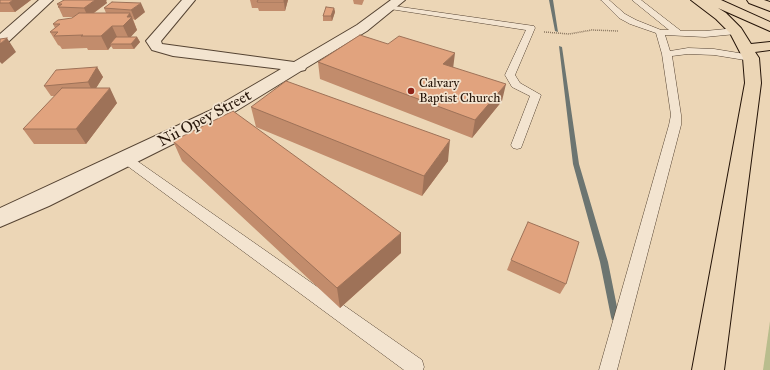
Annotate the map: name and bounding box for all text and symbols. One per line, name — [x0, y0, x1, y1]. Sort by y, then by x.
place label: Calvary Baptist Church — [419, 76, 500, 107]
street label: Nii Opey Street — [155, 86, 255, 152]
marker: Calvary Baptist Church — [406, 86, 416, 96]

